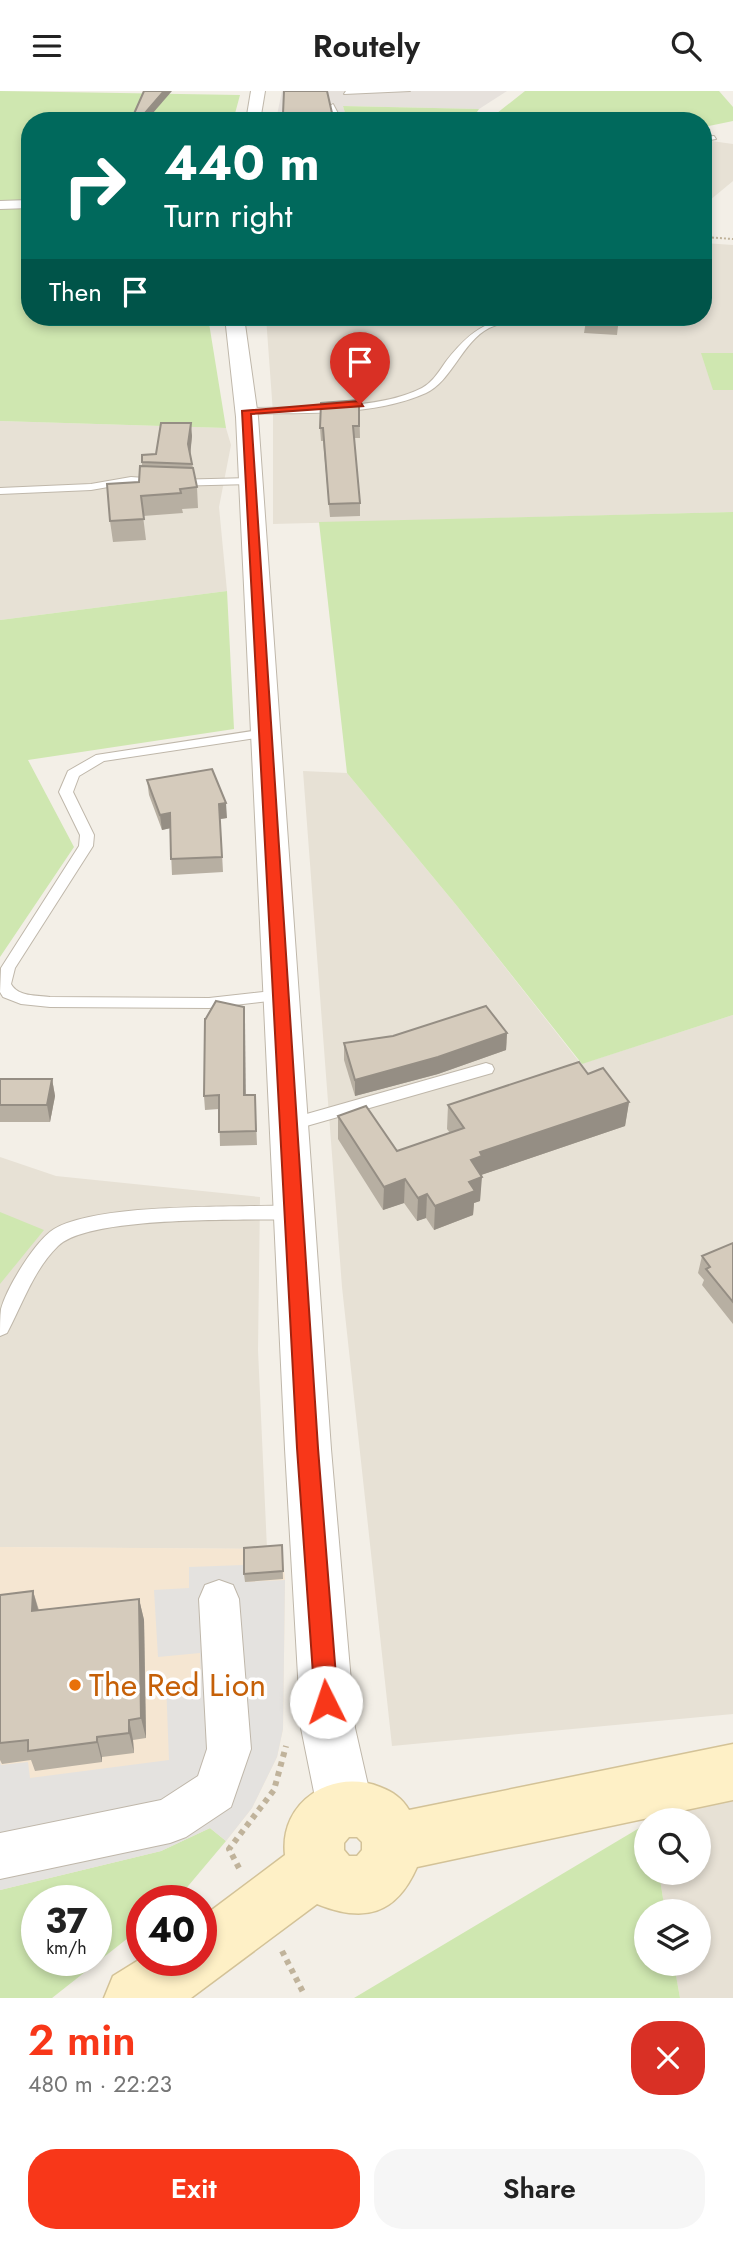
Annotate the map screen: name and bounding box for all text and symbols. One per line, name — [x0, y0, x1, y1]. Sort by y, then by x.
text: Routely — [313, 23, 420, 69]
icon: menu — [28, 27, 66, 65]
icon: search — [667, 27, 705, 65]
text: 440 m — [164, 128, 320, 198]
icon: right — [49, 140, 140, 231]
text: Turn right — [164, 193, 293, 239]
text: Then — [49, 273, 102, 311]
icon: arrive — [116, 273, 154, 311]
pin — [330, 332, 390, 404]
icon: arrive — [341, 343, 379, 381]
place label: The Red Lion — [89, 1662, 266, 1708]
position arrow — [289, 1665, 363, 1739]
marker: The Red Lion — [67, 1677, 83, 1693]
map controls — [634, 1808, 711, 1976]
button: search — [634, 1808, 711, 1885]
speed limit sign: 40 — [126, 1885, 217, 1976]
text: 37 — [45, 1896, 88, 1946]
button: layers — [634, 1899, 711, 1976]
text: km/h — [46, 1935, 87, 1961]
text: 2 min — [28, 2010, 136, 2071]
button: close — [631, 2021, 705, 2095]
text: 480 m · 22:23 — [28, 2067, 172, 2101]
button: Exit — [28, 2149, 360, 2229]
button: Share — [374, 2149, 705, 2229]

